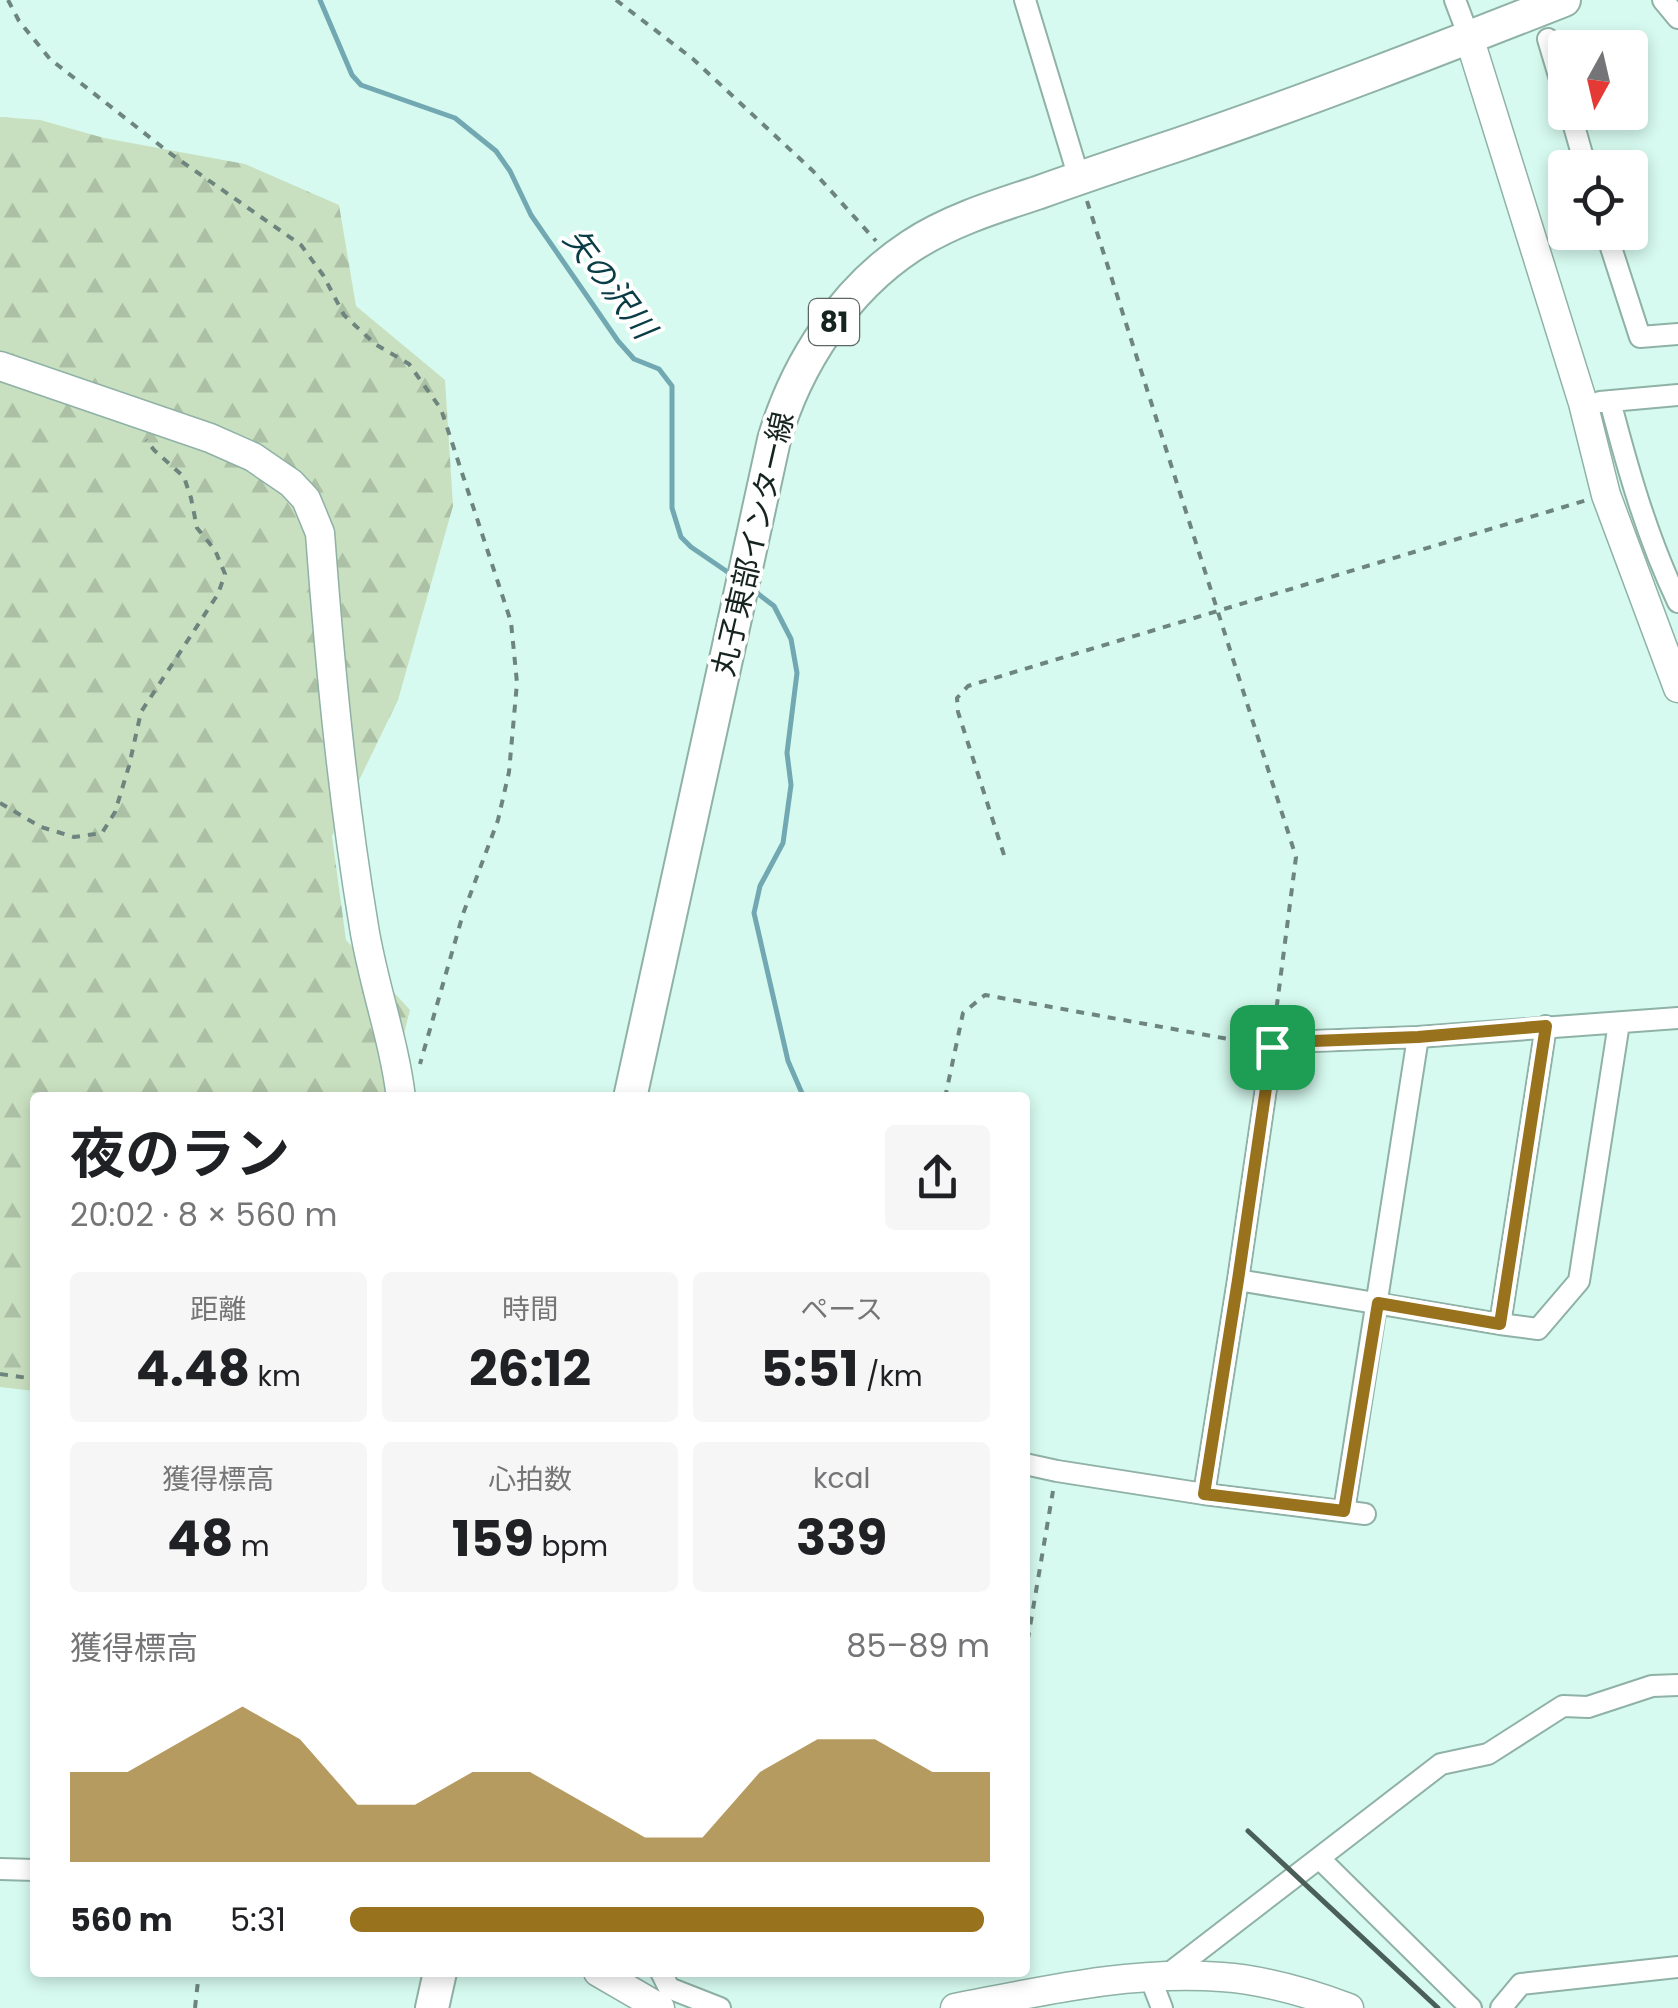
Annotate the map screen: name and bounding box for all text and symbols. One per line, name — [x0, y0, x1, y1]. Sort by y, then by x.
north arrow — [1548, 30, 1648, 130]
map controls — [1548, 30, 1648, 250]
button: locate — [1548, 150, 1648, 250]
water label: 矢の沢川 — [554, 218, 668, 350]
road number: 81 — [809, 299, 859, 345]
street label: 丸子東部インター線 — [702, 408, 804, 680]
pin — [1230, 1005, 1315, 1090]
icon: arrive — [1245, 1020, 1300, 1075]
text: 夜のラン — [70, 1115, 290, 1192]
button: share — [885, 1125, 990, 1230]
text: 20:02 · 8 × 560 m — [70, 1192, 338, 1237]
text: 距離 — [190, 1290, 246, 1329]
text: 時間 — [502, 1290, 558, 1329]
text: ペース — [800, 1290, 883, 1329]
text: 4.48 — [136, 1333, 250, 1404]
text: 26:12 — [469, 1333, 591, 1404]
text: 5:51 — [761, 1333, 859, 1404]
text: km — [250, 1357, 301, 1396]
text: /km — [859, 1357, 923, 1396]
text: kcal — [813, 1459, 870, 1498]
text: 獲得標高 — [162, 1460, 274, 1499]
text: 心拍数 — [488, 1460, 572, 1499]
text: 339 — [796, 1502, 887, 1573]
text: 48 — [167, 1503, 233, 1574]
text: 159 — [452, 1503, 534, 1574]
text: m — [233, 1527, 270, 1566]
text: bpm — [534, 1527, 608, 1566]
text: 85–89 m — [846, 1623, 990, 1668]
text: 獲得標高 — [70, 1625, 198, 1670]
text: 560 m — [70, 1897, 173, 1942]
text: 5:31 — [230, 1897, 286, 1942]

